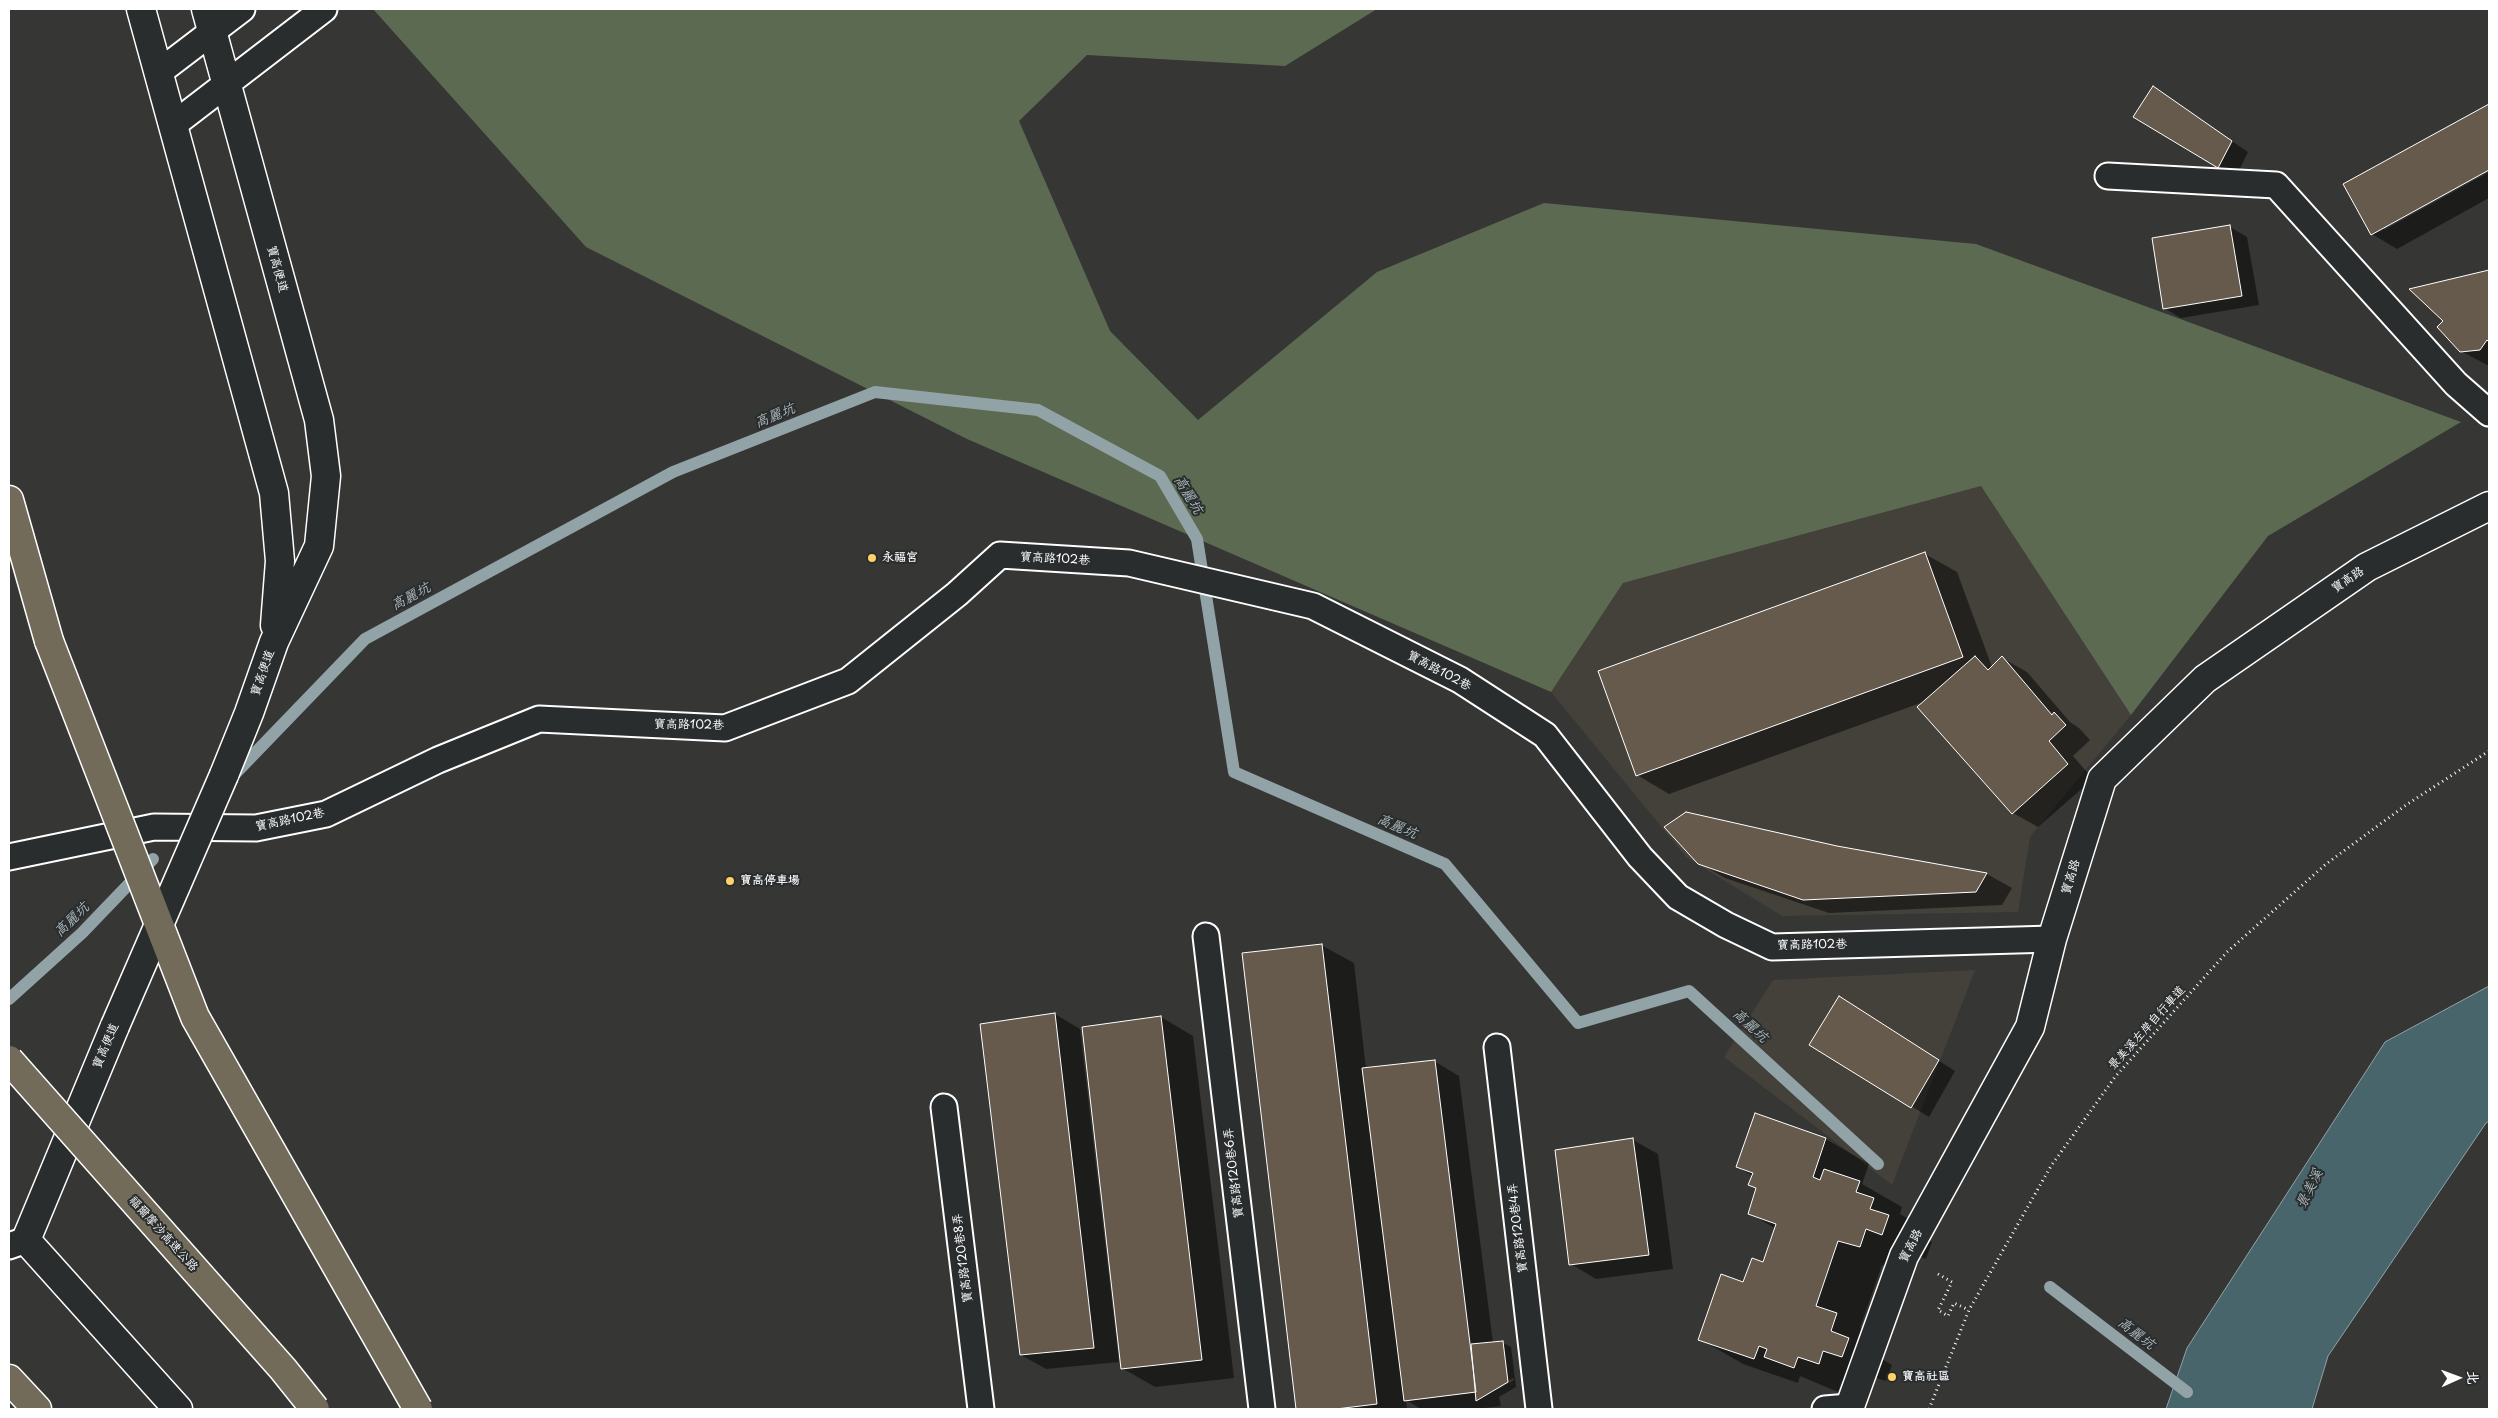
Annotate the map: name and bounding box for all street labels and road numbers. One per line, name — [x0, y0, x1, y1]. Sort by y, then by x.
street label: 寶高便道 — [264, 244, 290, 294]
street label: 寶高路102巷 — [1020, 550, 1090, 568]
street label: 寶高路 — [2329, 564, 2367, 596]
street label: 寶高便道 — [248, 648, 278, 698]
street label: 寶高路102巷 — [1405, 648, 1473, 694]
street label: 寶高路102巷 — [654, 717, 724, 733]
street label: 寶高路102巷 — [254, 806, 326, 834]
street label: 寶高路 — [2059, 858, 2083, 896]
street label: 寶高路102巷 — [1777, 937, 1847, 953]
street label: 景美溪左岸自行車道 — [2106, 983, 2188, 1073]
street label: 寶高便道 — [90, 1021, 122, 1071]
street label: 寶高路120巷6弄 — [1221, 1127, 1247, 1219]
street label: 寶高路120巷4弄 — [1505, 1182, 1531, 1274]
street label: 福爾摩沙高速公路 — [126, 1194, 200, 1274]
street label: 寶高路120巷8弄 — [950, 1212, 976, 1304]
street label: 寶高路 — [1896, 1227, 1926, 1265]

